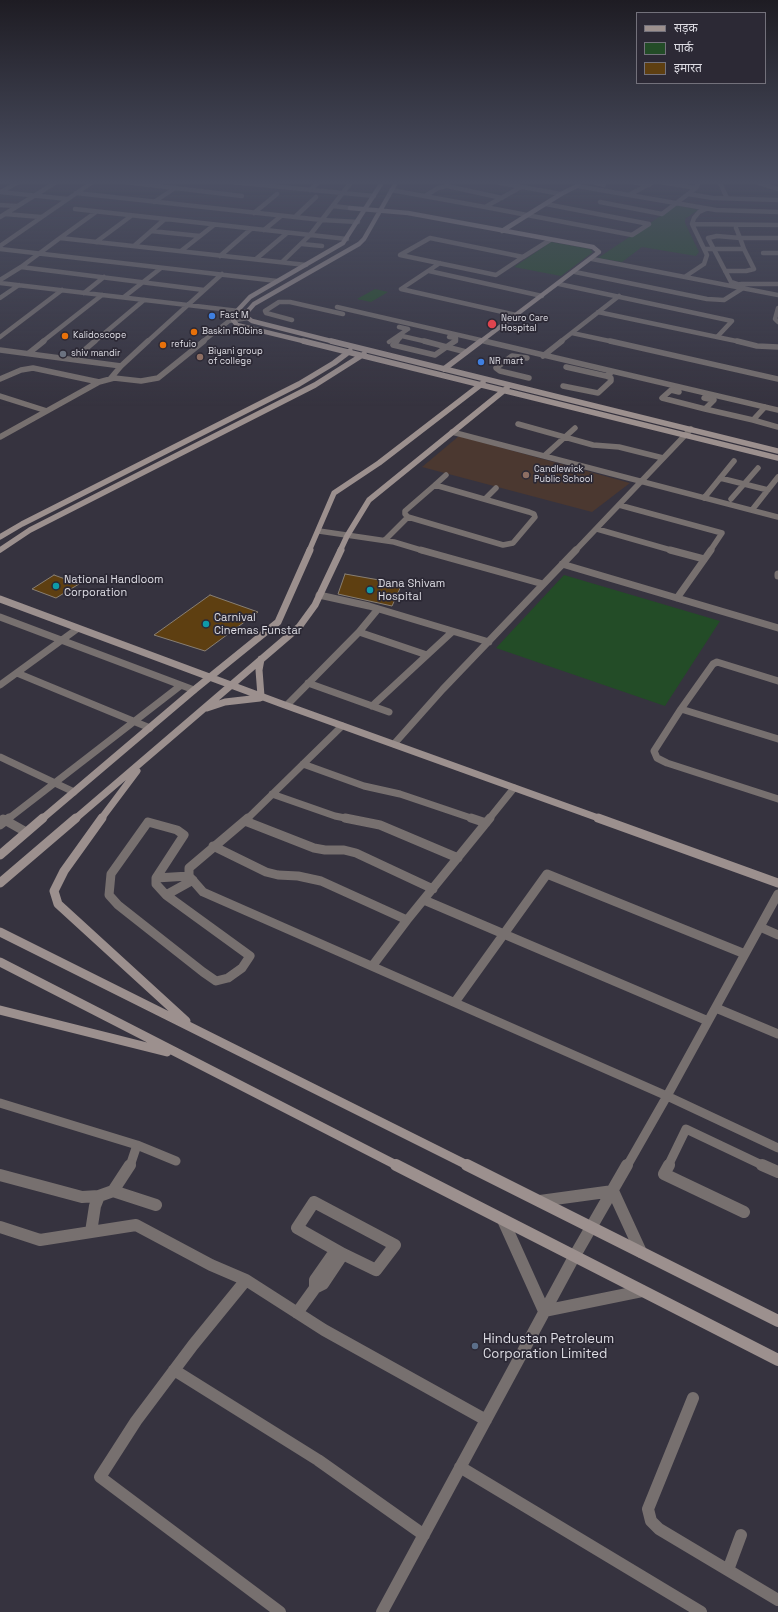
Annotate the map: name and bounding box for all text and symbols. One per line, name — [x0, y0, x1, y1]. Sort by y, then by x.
legend — [636, 12, 766, 84]
text: सड़क — [674, 20, 698, 36]
text: पार्क — [674, 40, 693, 56]
text: इमारत — [674, 60, 702, 76]
marker: Fast M — [207, 311, 217, 321]
place label: Fast M — [220, 311, 249, 321]
place label: Neuro Care Hospital — [501, 314, 548, 335]
marker: Neuro Care Hospital — [486, 318, 498, 330]
marker: Baskin RObins — [189, 327, 199, 337]
place label: Baskin RObins — [202, 327, 263, 337]
marker: Kalidoscope — [60, 331, 70, 341]
place label: Kalidoscope — [73, 331, 126, 341]
marker: refuio — [158, 340, 168, 350]
place label: refuio — [171, 340, 197, 350]
place label: Biyani group of college — [208, 347, 263, 368]
marker: shiv mandir — [58, 349, 68, 359]
place label: shiv mandir — [71, 349, 120, 359]
marker: Biyani group of college — [195, 352, 205, 362]
marker: NR mart — [476, 357, 486, 367]
place label: NR mart — [489, 357, 523, 367]
place label: Candlewick Public School — [534, 465, 593, 486]
marker: Candlewick Public School — [521, 470, 531, 480]
place label: National Handloom Corporation — [64, 573, 164, 599]
place label: Dana Shivam Hospital — [378, 577, 445, 603]
marker: National Handloom Corporation — [51, 581, 61, 591]
marker: Dana Shivam Hospital — [365, 585, 375, 595]
place label: Carnival Cinemas Funstar — [214, 611, 302, 637]
marker: Carnival Cinemas Funstar — [201, 619, 211, 629]
place label: Hindustan Petroleum Corporation Limited — [483, 1331, 614, 1362]
marker: Hindustan Petroleum Corporation Limited — [470, 1341, 480, 1351]

